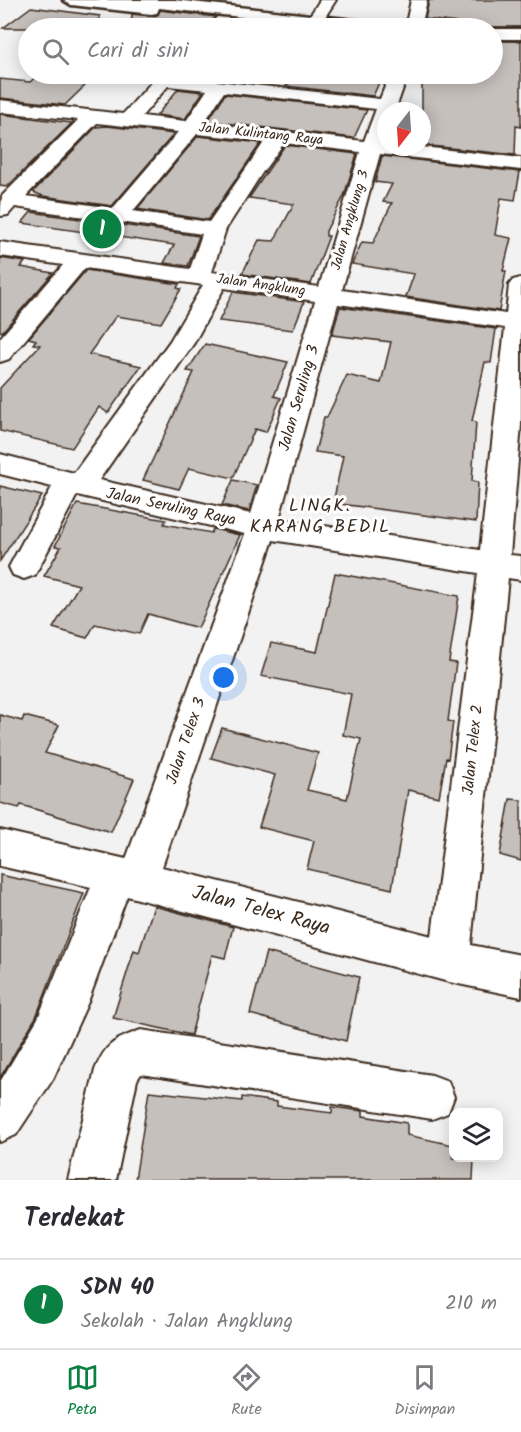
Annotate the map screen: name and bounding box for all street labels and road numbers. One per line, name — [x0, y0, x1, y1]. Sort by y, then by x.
street label: Jalan Kulintang Raya — [198, 117, 324, 151]
street label: Jalan Angklung 3 — [325, 167, 375, 273]
street label: Jalan Angklung — [215, 268, 307, 302]
street label: Jalan Seruling 3 — [272, 342, 326, 454]
street label: Jalan Seruling Raya — [104, 481, 238, 533]
street label: Jalan Telex 3 — [159, 694, 213, 788]
street label: Jalan Telex 2 — [456, 704, 490, 796]
street label: Jalan Telex Raya — [188, 877, 334, 945]

